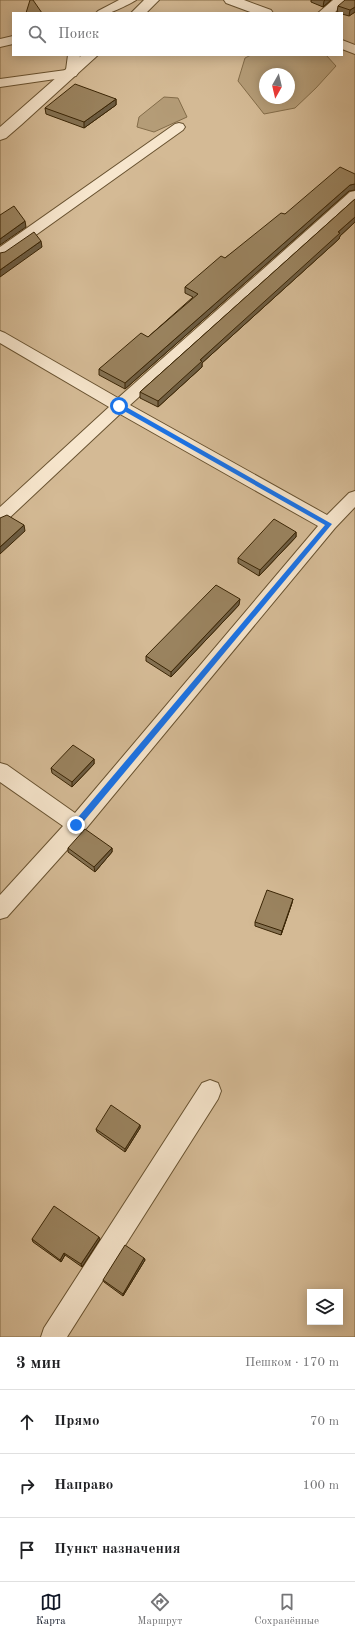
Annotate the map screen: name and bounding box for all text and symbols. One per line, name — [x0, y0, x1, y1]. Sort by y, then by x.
search box — [12, 12, 343, 56]
icon: search — [26, 23, 48, 45]
text: Поиск — [58, 27, 99, 42]
north arrow — [259, 68, 295, 104]
route start — [110, 397, 128, 415]
route end — [67, 816, 85, 834]
map controls — [307, 1289, 343, 1325]
button: layers — [307, 1289, 343, 1325]
text: 3 мин — [16, 1355, 61, 1372]
text: Пешком · 170 m — [245, 1356, 339, 1369]
icon: ahead — [16, 1411, 38, 1433]
text: Прямо — [54, 1414, 100, 1429]
text: 70 m — [310, 1415, 339, 1428]
icon: right — [16, 1475, 38, 1497]
text: Направо — [54, 1478, 113, 1493]
text: 100 m — [302, 1479, 339, 1492]
icon: arrive — [16, 1539, 38, 1561]
text: Пункт назначения — [54, 1542, 181, 1557]
tab: Карта — [36, 1591, 66, 1629]
tab: Маршрут — [137, 1591, 183, 1629]
tab: Сохранённые — [254, 1591, 319, 1629]

